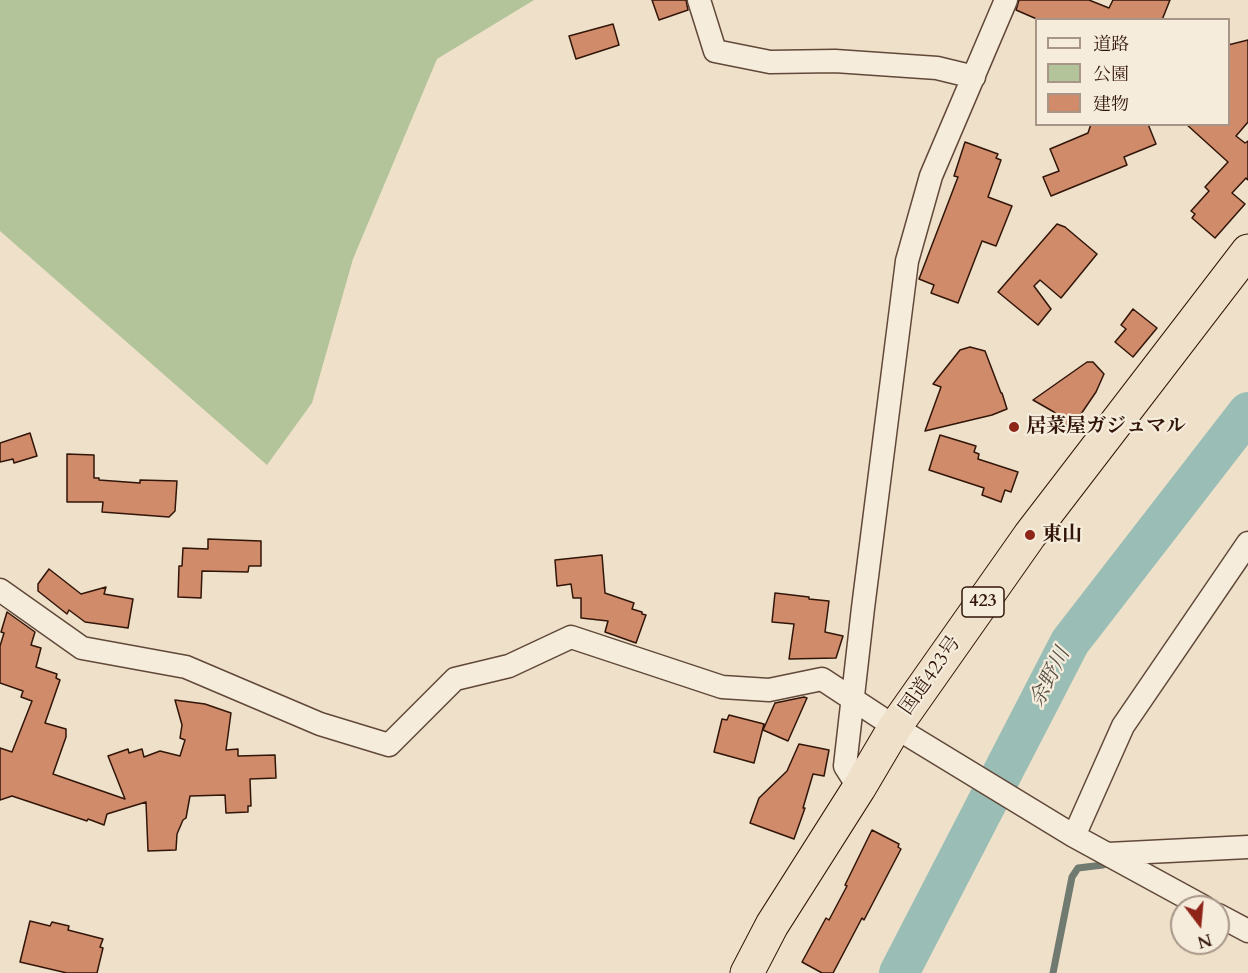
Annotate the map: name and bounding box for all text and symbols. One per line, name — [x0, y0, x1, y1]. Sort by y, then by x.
legend — [1035, 18, 1230, 126]
text: 道路 — [1093, 32, 1129, 57]
text: 公園 — [1093, 62, 1129, 87]
text: 建物 — [1093, 92, 1129, 117]
place label: 居菜屋ガジュマル — [1026, 415, 1186, 439]
marker: 居菜屋ガジュマル — [1007, 420, 1021, 434]
place label: 東山 — [1042, 523, 1082, 547]
marker: 東山 — [1023, 528, 1037, 542]
road number: 423 — [962, 587, 1004, 617]
street label: 国道423号 — [895, 632, 967, 720]
water label: 余野川 — [1025, 644, 1077, 712]
north arrow — [1170, 895, 1230, 955]
text: N — [1195, 928, 1214, 953]

